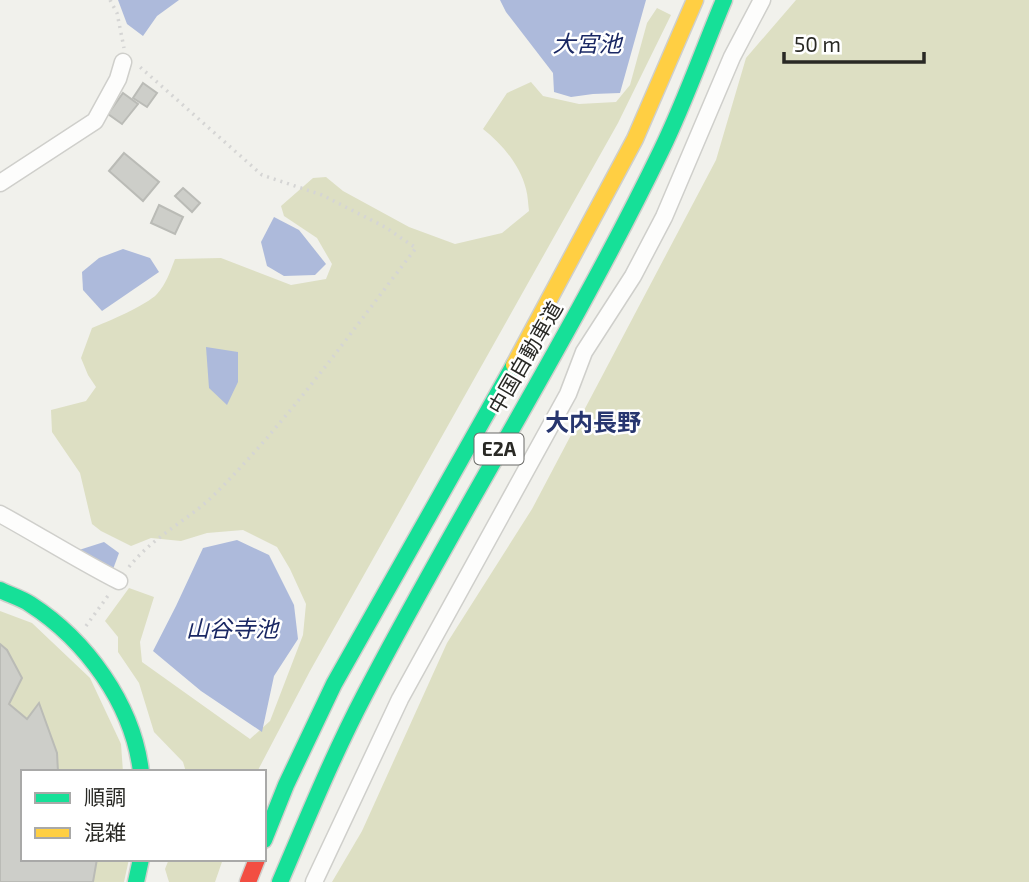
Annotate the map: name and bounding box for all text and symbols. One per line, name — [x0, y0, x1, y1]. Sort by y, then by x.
scale bar — [784, 21, 924, 65]
water label: 大宮池 — [553, 29, 624, 57]
text: 50 m — [794, 31, 841, 56]
street label: 中国自動車道 — [482, 296, 567, 418]
district label: 大内長野 — [545, 407, 641, 436]
road number: E2A — [475, 433, 524, 464]
water label: 山谷寺池 — [186, 614, 280, 642]
legend — [21, 770, 266, 861]
text: 順調 — [84, 784, 126, 809]
text: 混雑 — [84, 819, 126, 844]

